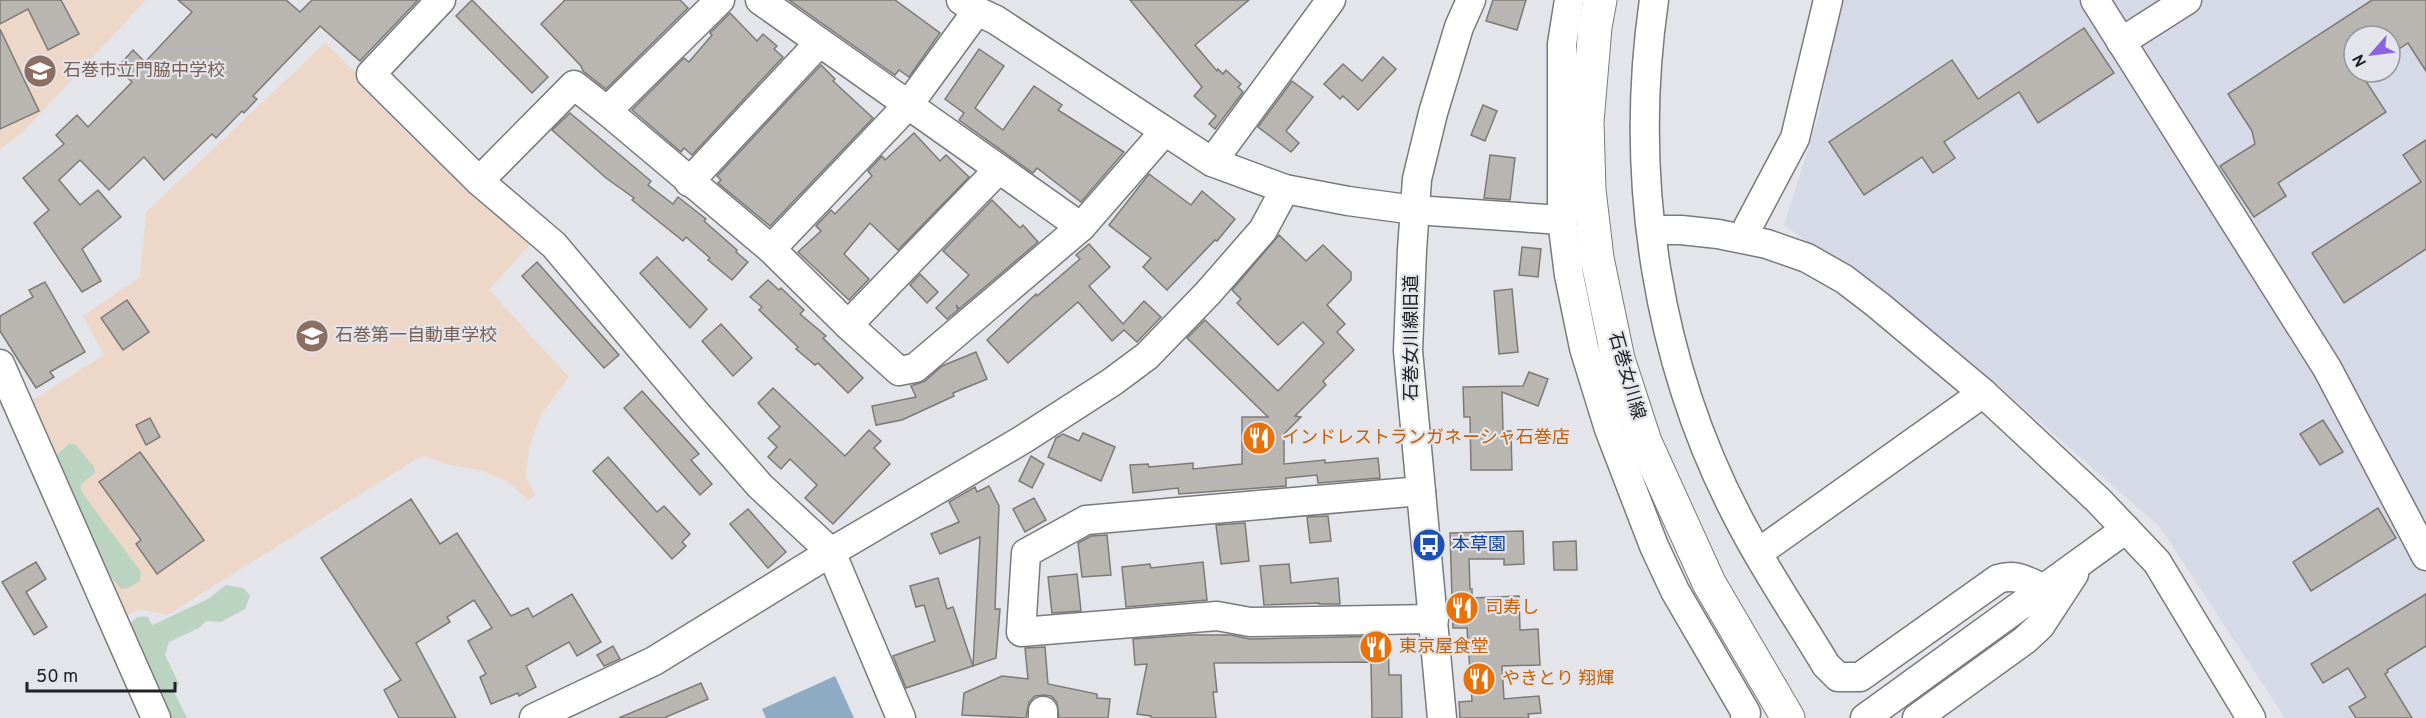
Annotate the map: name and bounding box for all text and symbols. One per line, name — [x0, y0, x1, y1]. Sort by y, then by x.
north arrow — [2342, 24, 2402, 84]
text: N — [2349, 50, 2372, 70]
school or university icon: 石巻市立門脇中学校 — [22, 53, 58, 89]
place label: 石巻市立門脇中学校 — [63, 60, 225, 83]
street label: 石巻女川線旧道 — [1401, 275, 1424, 401]
school or university icon: 石巻第一自動車学校 — [294, 318, 330, 354]
place label: 石巻第一自動車学校 — [335, 325, 497, 348]
street label: 石巻女川線 — [1603, 330, 1649, 422]
restaurant icon: インドレストランガネーシャ石巻店 — [1241, 420, 1277, 456]
place label: インドレストランガネーシャ石巻店 — [1282, 427, 1570, 450]
bus stop icon: 本草園 — [1411, 527, 1447, 563]
place label: 本草園 — [1452, 534, 1506, 557]
restaurant icon: 司寿し — [1444, 590, 1480, 626]
place label: 司寿し — [1485, 597, 1539, 620]
restaurant icon: 東京屋食堂 — [1358, 629, 1394, 665]
place label: 東京屋食堂 — [1399, 636, 1489, 659]
scale bar — [27, 655, 176, 693]
restaurant icon: やきとり 翔輝 — [1461, 661, 1497, 697]
text: 50 m — [36, 666, 78, 689]
place label: やきとり 翔輝 — [1502, 668, 1614, 691]

